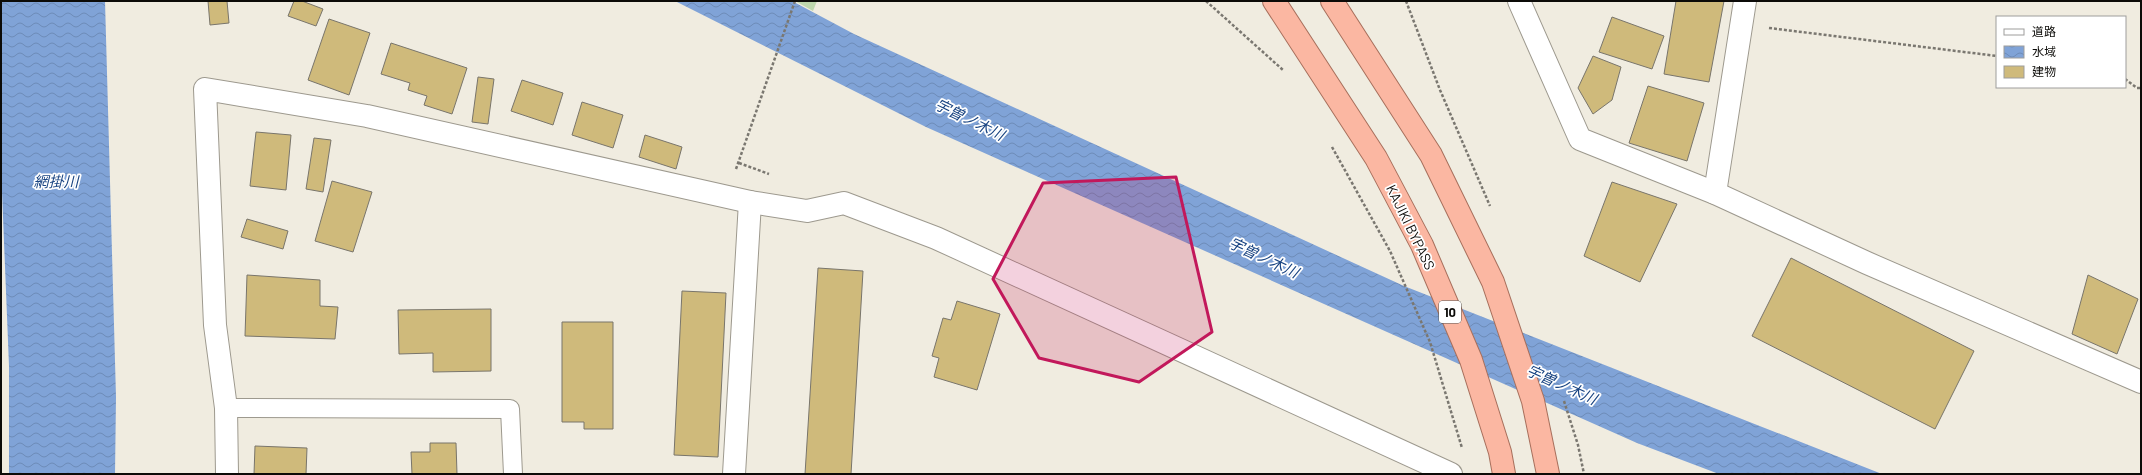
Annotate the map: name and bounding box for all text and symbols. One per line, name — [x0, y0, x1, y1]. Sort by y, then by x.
legend — [1996, 16, 2126, 88]
text: 道路 — [2032, 24, 2056, 38]
text: 水域 — [2032, 44, 2056, 58]
text: 建物 — [2032, 64, 2056, 78]
water label: 宇曽ノ木川 — [932, 94, 1009, 144]
water label: 網掛川 — [33, 172, 80, 190]
street label: KAJIKI BYPASS — [1383, 181, 1439, 273]
water label: 宇曽ノ木川 — [1226, 233, 1304, 282]
road number: 10 — [1439, 301, 1461, 323]
water label: 宇曽ノ木川 — [1524, 361, 1602, 408]

